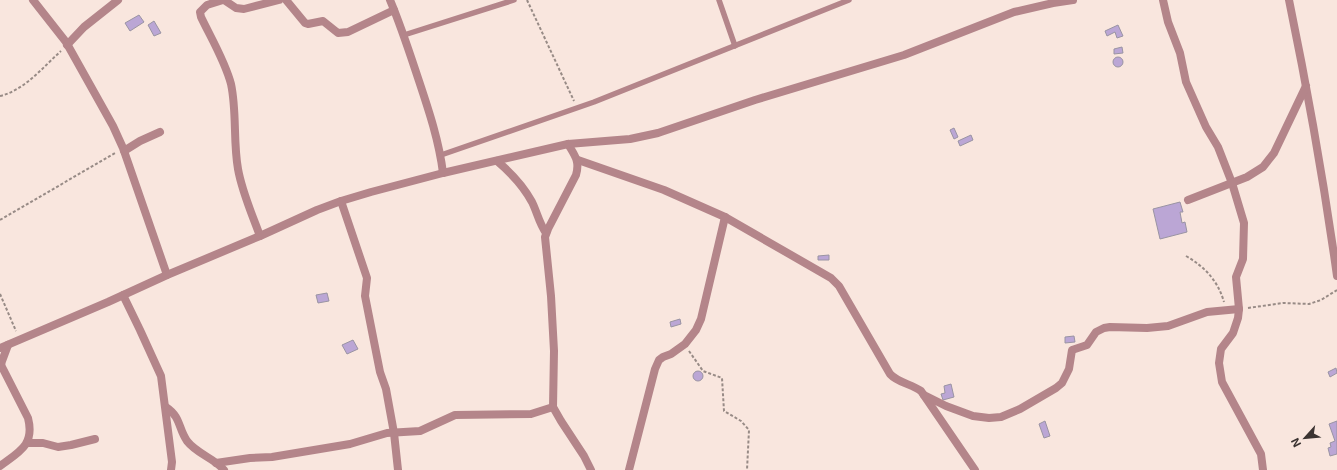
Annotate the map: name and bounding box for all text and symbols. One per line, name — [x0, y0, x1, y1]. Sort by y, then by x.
north arrow — [1285, 418, 1325, 458]
text: N — [1288, 436, 1304, 449]

